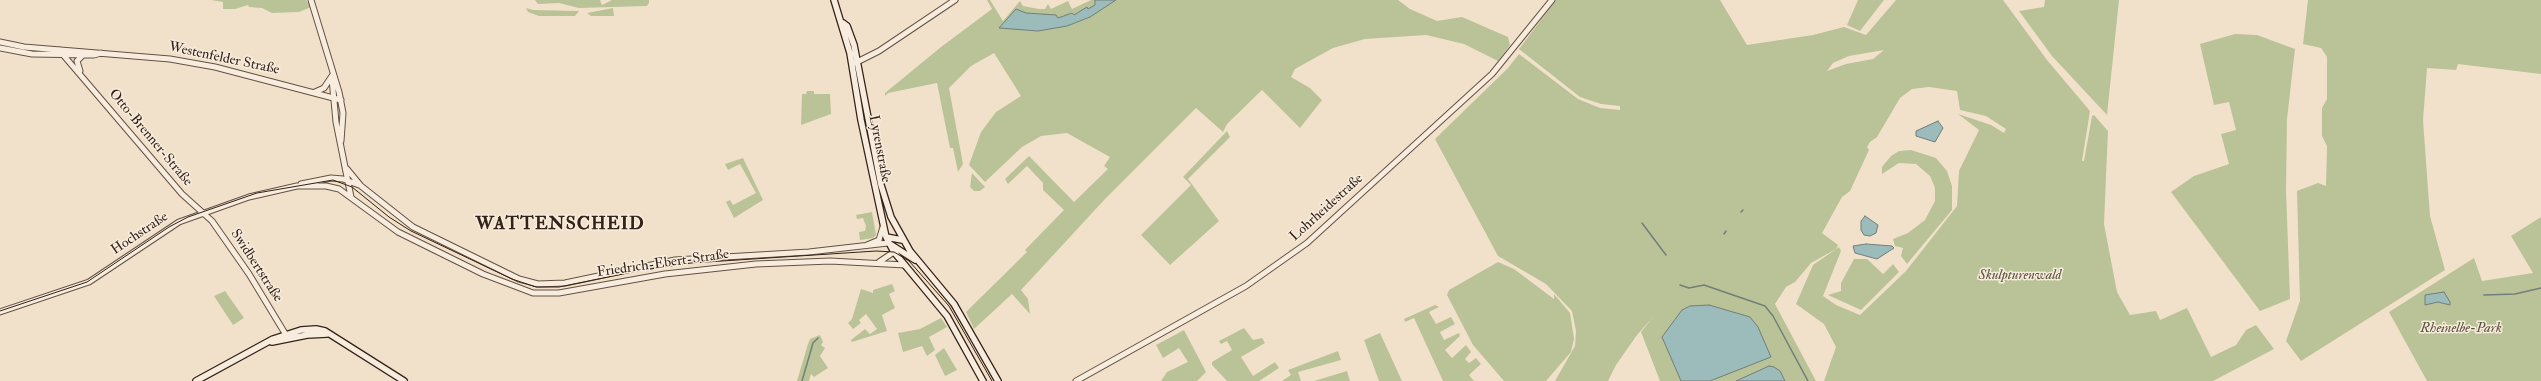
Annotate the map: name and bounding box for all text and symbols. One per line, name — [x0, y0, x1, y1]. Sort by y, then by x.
street label: Westenfelder Straße — [167, 39, 281, 79]
street label: Otto-Brenner-Straße — [105, 86, 195, 190]
street label: Lyrenstraße — [864, 114, 894, 184]
street label: Lohrheidestraße — [1287, 171, 1367, 245]
street label: Hochstraße — [108, 209, 172, 259]
district label: WATTENSCHEID — [475, 214, 645, 236]
street label: Swidbertstraße — [226, 227, 286, 305]
street label: Friedrich-Ebert-Straße — [596, 246, 730, 282]
park label: Skulpturenwald — [1979, 268, 2061, 284]
park label: Rheinelbe-Park — [2420, 321, 2502, 337]

